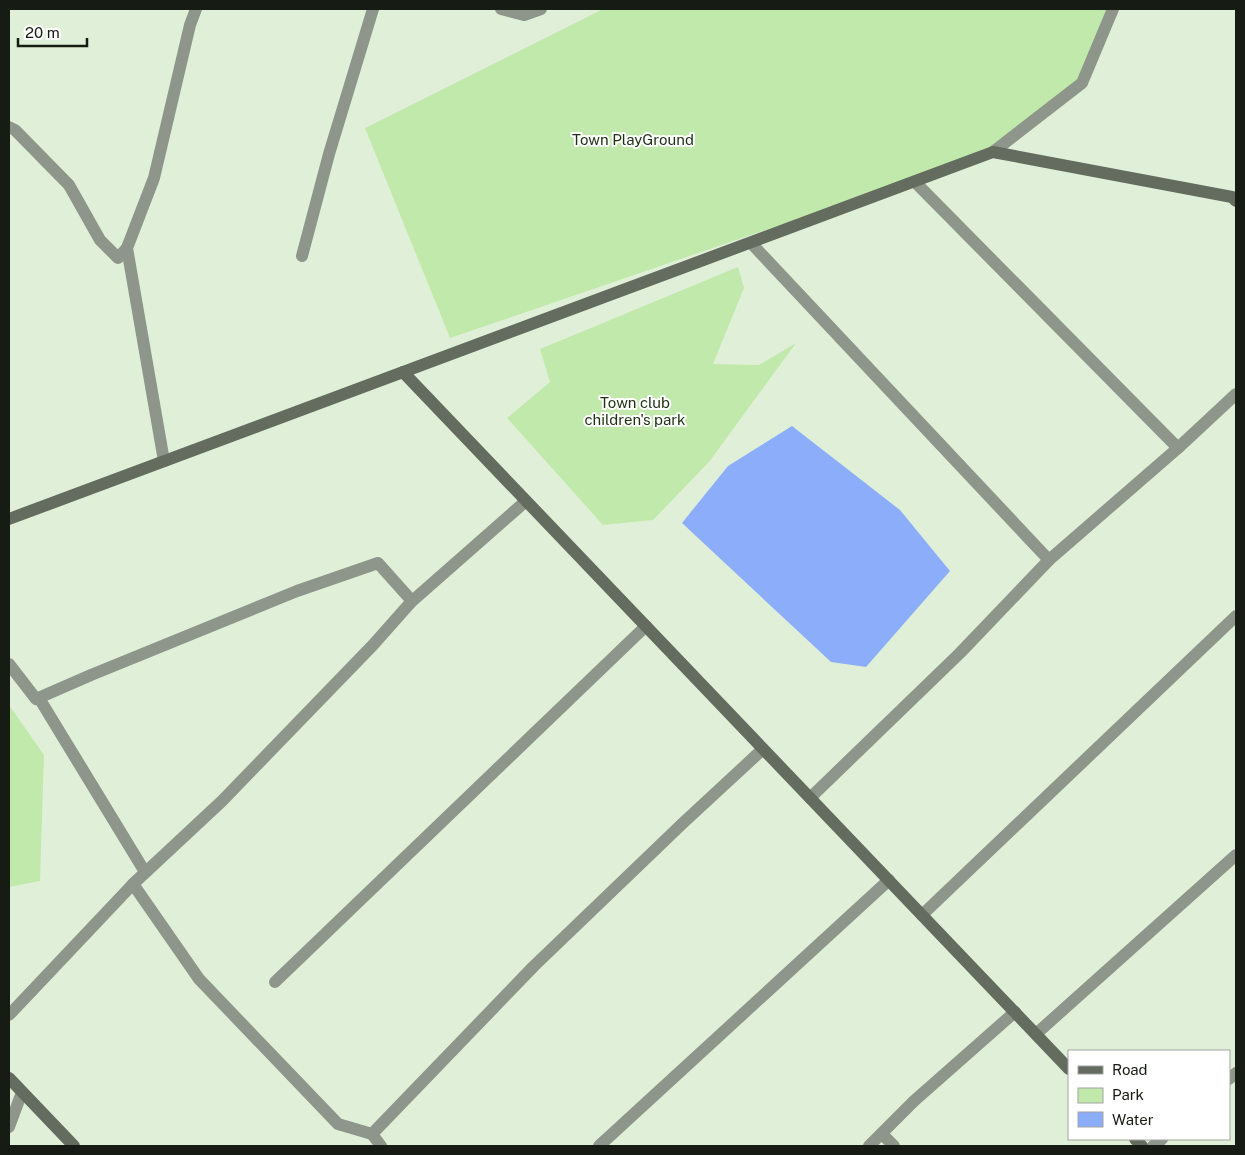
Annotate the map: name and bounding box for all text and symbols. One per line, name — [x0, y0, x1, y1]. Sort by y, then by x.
scale bar — [18, 15, 86, 47]
text: 20 m — [25, 24, 60, 41]
park label: Town PlayGround — [572, 131, 694, 148]
park label: Town club children's park — [585, 394, 686, 428]
legend — [1068, 1050, 1230, 1140]
text: Road — [1112, 1061, 1148, 1078]
text: Park — [1112, 1086, 1144, 1103]
text: Water — [1112, 1111, 1154, 1128]

